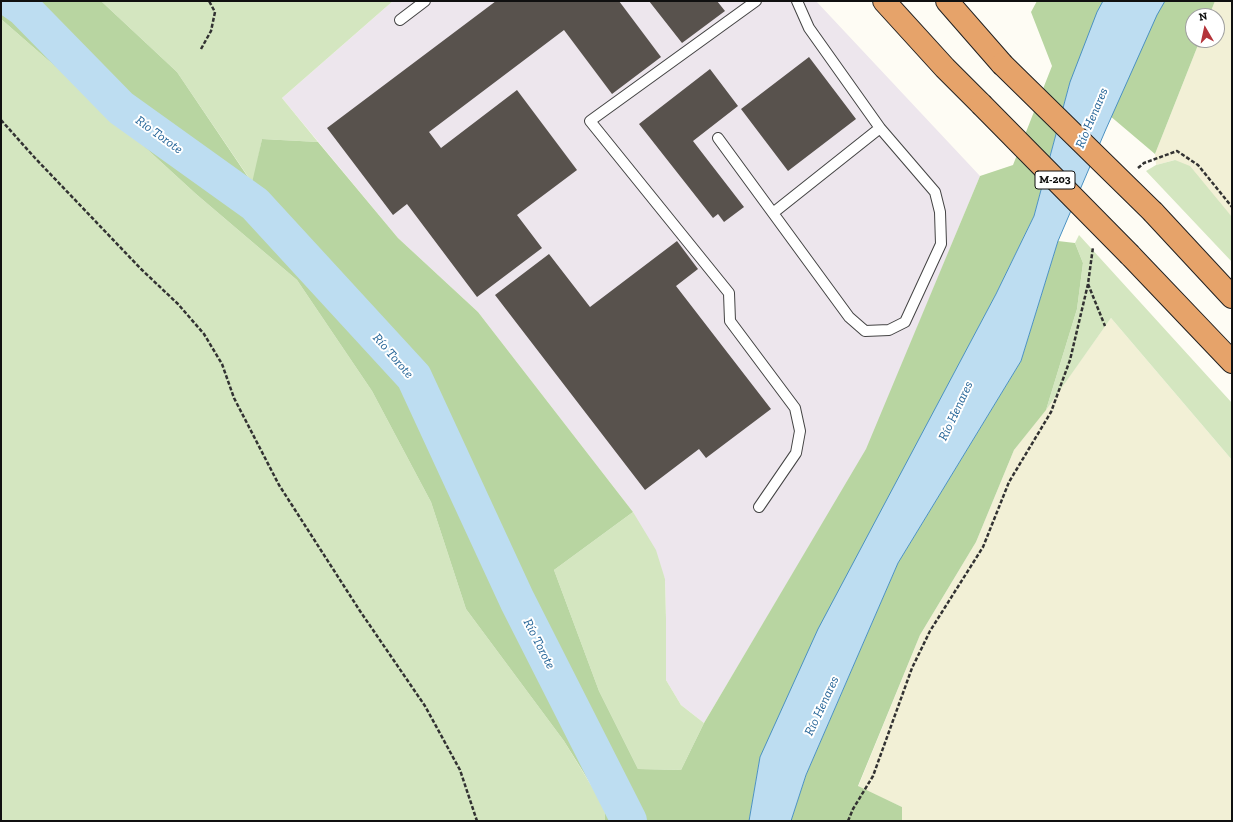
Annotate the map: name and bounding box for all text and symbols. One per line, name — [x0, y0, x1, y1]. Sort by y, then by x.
north arrow — [1185, 8, 1225, 48]
text: N — [1198, 10, 1208, 24]
water label: Río Henares — [1072, 85, 1112, 151]
water label: Río Torote — [132, 113, 186, 157]
road number: M-203 — [1035, 171, 1075, 189]
water label: Río Torote — [369, 330, 417, 382]
water label: Río Henares — [935, 379, 977, 443]
water label: Río Torote — [520, 616, 558, 672]
water label: Río Henares — [801, 674, 843, 738]

